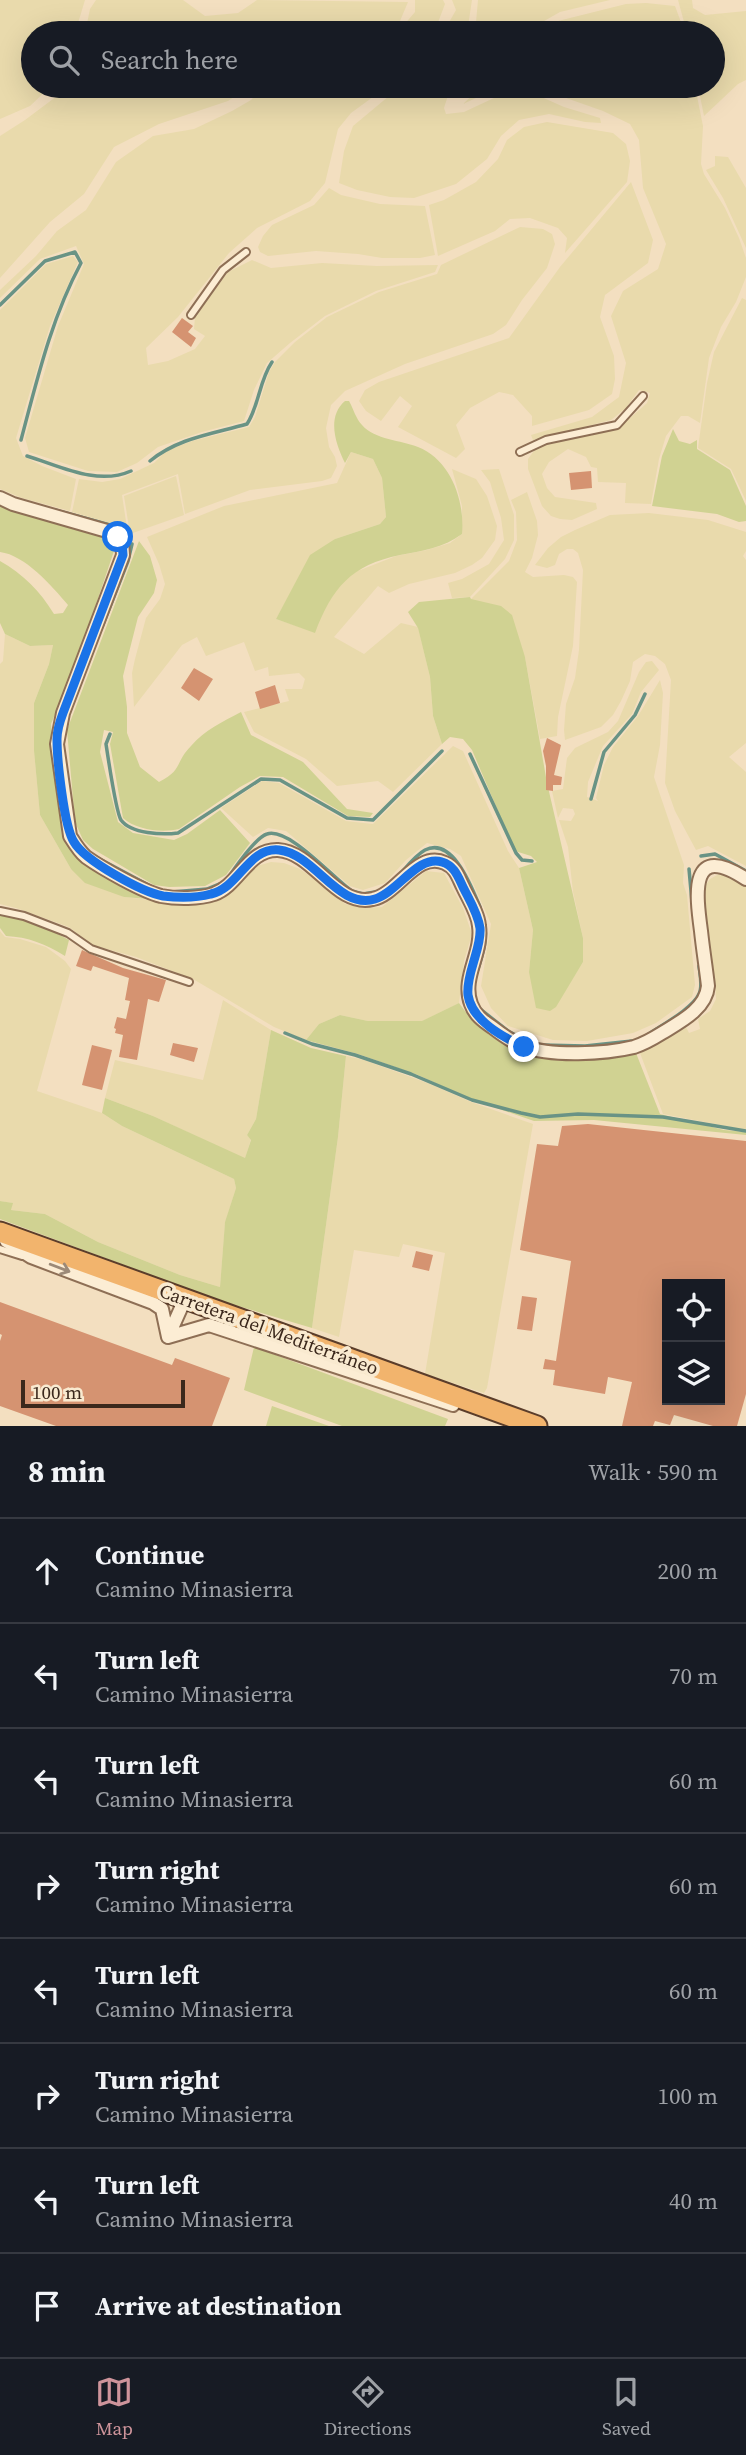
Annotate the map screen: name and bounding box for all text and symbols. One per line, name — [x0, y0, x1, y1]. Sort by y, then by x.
search box — [21, 21, 725, 98]
icon: search — [45, 41, 83, 79]
text: Search here — [101, 42, 238, 78]
route start — [102, 521, 133, 552]
route end — [508, 1031, 539, 1062]
one-way arrow — [49, 1263, 70, 1276]
street label: Carretera del Mediterráneo — [156, 1277, 382, 1381]
map controls — [662, 1279, 725, 1405]
button: locate — [662, 1279, 725, 1342]
button: layers — [662, 1342, 725, 1405]
scale bar — [21, 1377, 186, 1409]
text: 100 m — [32, 1379, 82, 1405]
text: 8 min — [28, 1451, 106, 1492]
text: Walk · 590 m — [588, 1456, 718, 1488]
text: Continue — [95, 1537, 204, 1573]
icon: ahead — [28, 1552, 66, 1590]
text: 200 m — [657, 1555, 718, 1587]
text: Camino Minasierra — [95, 1573, 293, 1605]
text: Turn left — [95, 1642, 199, 1678]
icon: left — [28, 1657, 66, 1695]
text: 70 m — [669, 1660, 718, 1692]
text: Camino Minasierra — [95, 1678, 293, 1710]
text: Turn left — [95, 1747, 199, 1783]
icon: left — [28, 1762, 66, 1800]
text: 60 m — [669, 1765, 718, 1797]
text: Camino Minasierra — [95, 1783, 293, 1815]
text: Turn right — [95, 1852, 219, 1888]
icon: right — [28, 1867, 66, 1905]
text: 60 m — [669, 1870, 718, 1902]
text: Camino Minasierra — [95, 1888, 293, 1920]
text: Turn left — [95, 1957, 199, 1993]
icon: left — [28, 1972, 66, 2010]
text: 60 m — [669, 1975, 718, 2007]
text: Camino Minasierra — [95, 1993, 293, 2025]
text: Turn right — [95, 2062, 219, 2098]
icon: right — [28, 2077, 66, 2115]
text: 100 m — [657, 2080, 718, 2112]
text: Camino Minasierra — [95, 2098, 293, 2130]
text: Turn left — [95, 2167, 199, 2203]
icon: left — [28, 2182, 66, 2220]
text: 40 m — [669, 2185, 718, 2217]
text: Camino Minasierra — [95, 2203, 293, 2235]
icon: arrive — [28, 2287, 66, 2325]
text: Arrive at destination — [95, 2288, 342, 2324]
tab: Map — [95, 2373, 133, 2441]
tab: Directions — [324, 2373, 412, 2441]
tab: Saved — [602, 2373, 651, 2441]

